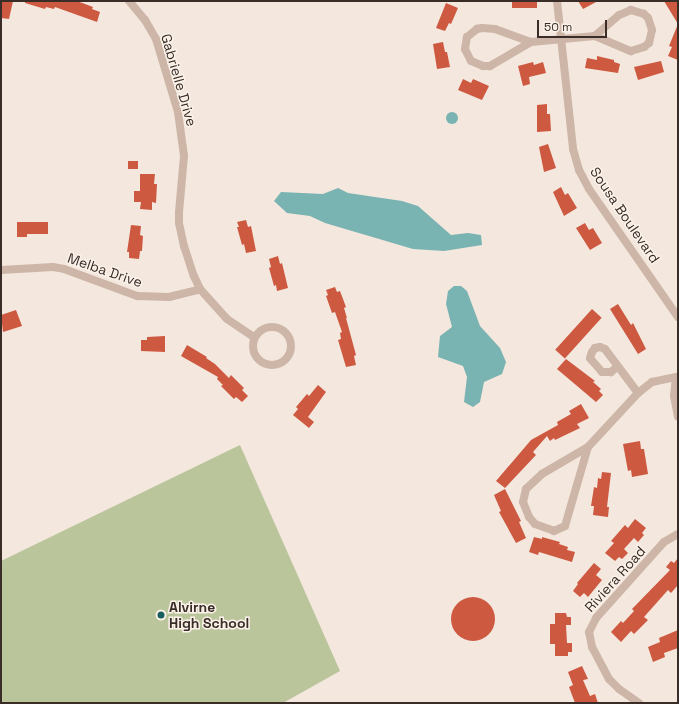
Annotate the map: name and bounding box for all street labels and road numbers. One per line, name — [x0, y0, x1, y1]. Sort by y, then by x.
street label: Gabrielle Drive — [158, 32, 200, 128]
street label: Sousa Boulevard — [587, 164, 663, 266]
street label: Melba Drive — [65, 249, 145, 291]
street label: Riviera Road — [581, 543, 649, 615]

